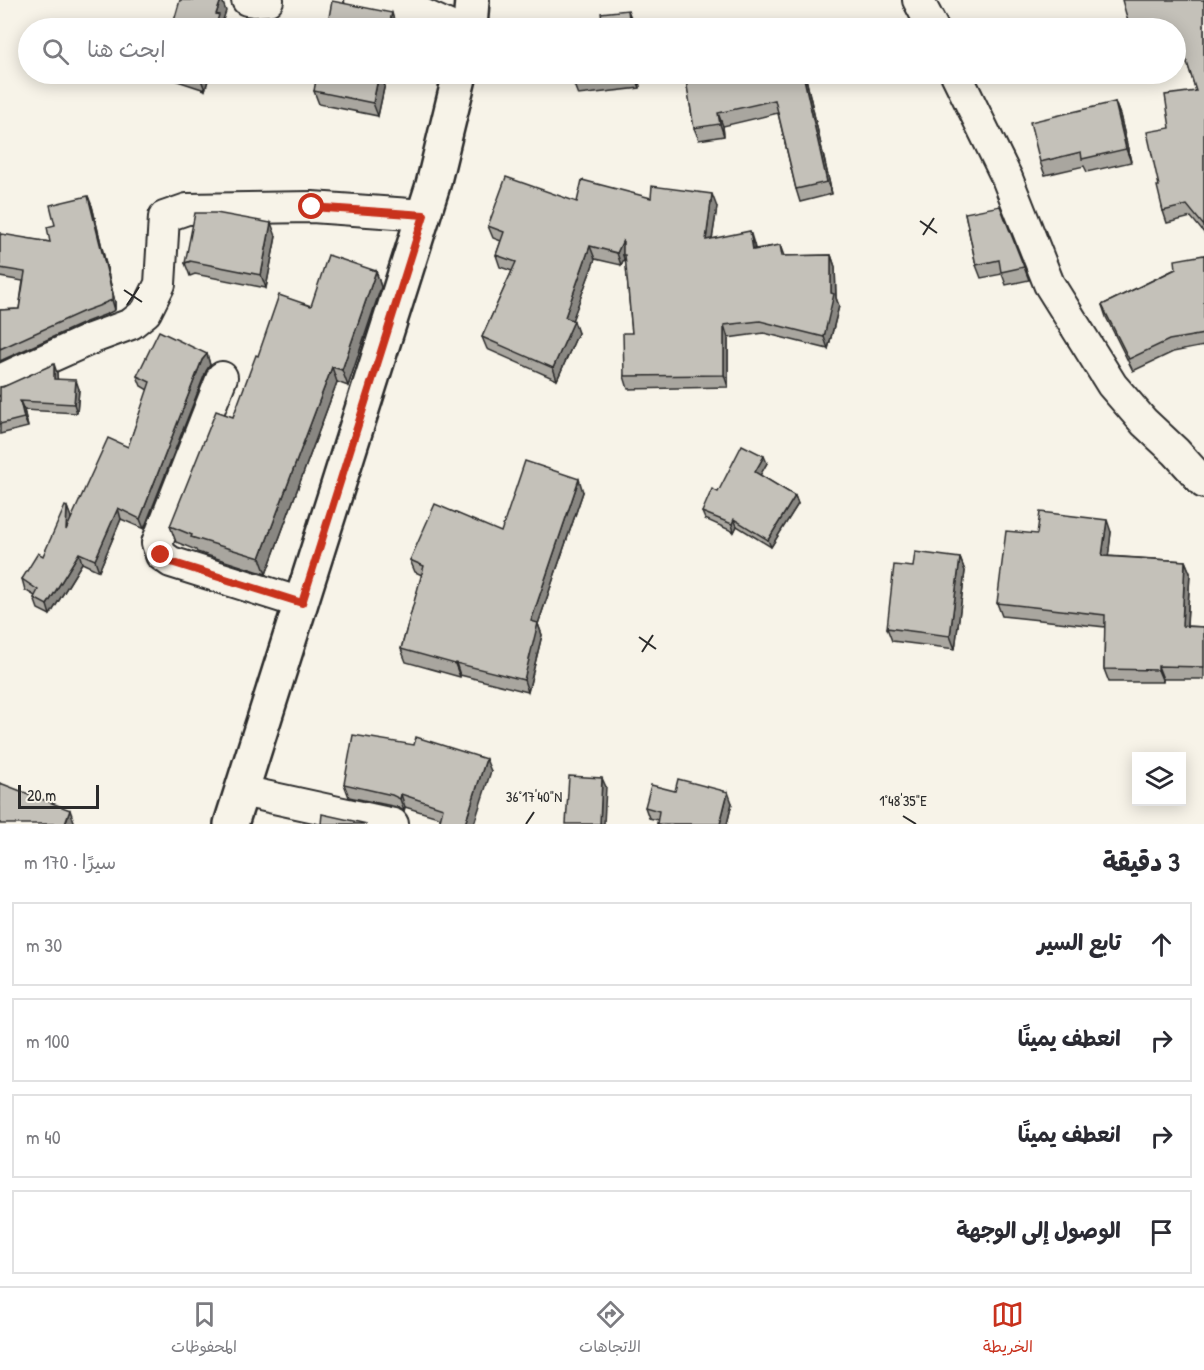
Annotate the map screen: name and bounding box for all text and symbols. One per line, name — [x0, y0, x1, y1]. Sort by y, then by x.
search box — [18, 18, 1186, 84]
text: ابحث هنا — [87, 34, 166, 64]
icon: search — [39, 35, 72, 68]
route start — [298, 193, 324, 219]
route end — [147, 541, 173, 567]
map controls — [1132, 752, 1186, 806]
button: layers — [1132, 752, 1186, 806]
scale bar — [18, 782, 99, 810]
text: 20 m — [27, 784, 56, 806]
text: 36°17'40"N — [506, 786, 562, 807]
text: 1°48'35"E — [879, 790, 927, 811]
text: 3 دقيقة — [1102, 844, 1180, 879]
text: سيرًا · 170 m — [24, 848, 116, 875]
text: تابع السير — [1038, 927, 1121, 957]
icon: ahead — [1145, 928, 1178, 961]
text: 30 m — [26, 931, 62, 958]
text: انعطف يمينًا — [1018, 1023, 1121, 1053]
icon: right — [1145, 1024, 1178, 1057]
text: 100 m — [26, 1027, 69, 1054]
text: انعطف يمينًا — [1018, 1119, 1121, 1149]
icon: right — [1145, 1120, 1178, 1153]
text: 40 m — [26, 1123, 61, 1150]
text: الوصول إلى الوجهة — [956, 1215, 1121, 1245]
icon: arrive — [1145, 1216, 1178, 1249]
tab: المحفوظات — [171, 1298, 237, 1361]
tab: الاتجاهات — [579, 1298, 641, 1361]
tab: الخريطة — [983, 1298, 1033, 1361]

